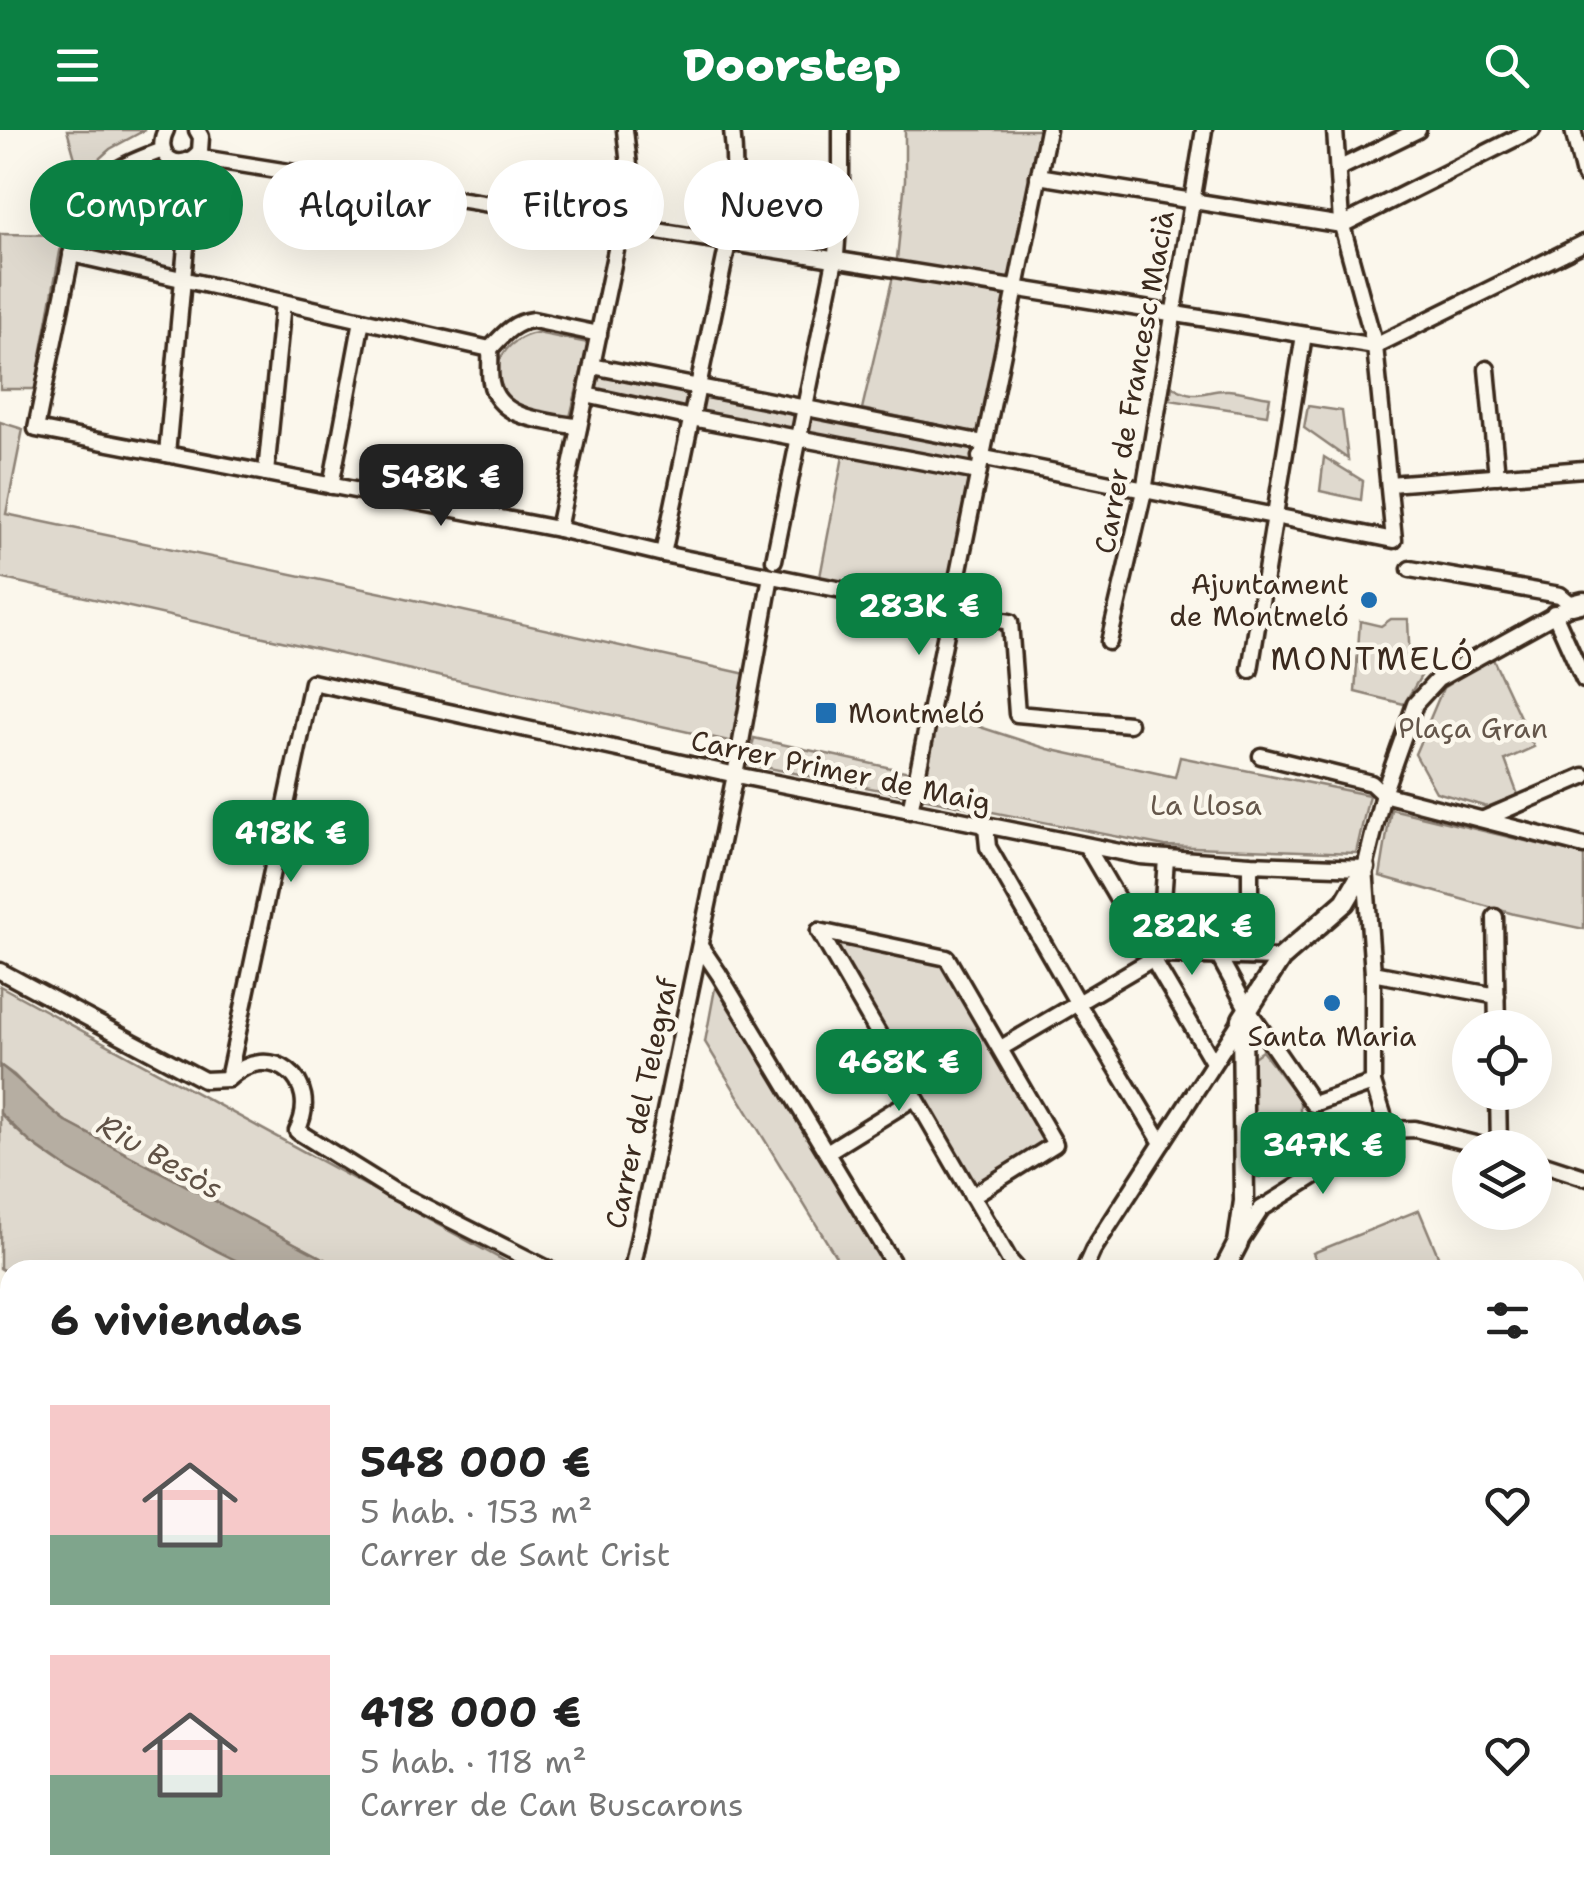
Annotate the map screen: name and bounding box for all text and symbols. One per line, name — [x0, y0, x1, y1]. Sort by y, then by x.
text: Doorstep — [683, 35, 901, 95]
icon: menu — [50, 38, 105, 93]
icon: search — [1479, 38, 1534, 93]
chip: Comprar — [30, 160, 243, 250]
chip: Alquilar — [263, 160, 467, 250]
chip: Filtros — [487, 160, 664, 250]
chip: Nuevo — [684, 160, 859, 250]
street label: Carrer de Francesc Macià — [1085, 208, 1183, 556]
pin: 548K € — [360, 444, 522, 529]
text: 548K € — [381, 455, 501, 498]
place label: Ajuntament de Montmeló — [1169, 565, 1349, 635]
pin: 283K € — [838, 573, 1000, 658]
text: 283K € — [858, 584, 980, 627]
marker: Ajuntament de Montmeló — [1358, 589, 1380, 611]
district label: MONTMELÓ — [1270, 637, 1476, 680]
place label: Montmeló — [848, 694, 985, 732]
marker: Montmeló — [813, 700, 839, 726]
park label: Plaça Gran — [1398, 709, 1548, 747]
street label: Carrer Primer de Maig — [688, 721, 994, 821]
park label: La Llosa — [1150, 786, 1262, 824]
pin: 418K € — [210, 800, 372, 885]
text: 418K € — [235, 811, 347, 854]
pin: 282K € — [1111, 893, 1273, 978]
text: 282K € — [1131, 904, 1253, 947]
street label: Carrer del Telegraf — [596, 973, 686, 1232]
marker: Santa Maria — [1321, 992, 1343, 1014]
map controls — [1452, 1010, 1552, 1230]
button: locate — [1452, 1010, 1552, 1110]
place label: Santa Maria — [1248, 1017, 1417, 1055]
pin: 468K € — [818, 1029, 980, 1114]
text: 468K € — [838, 1040, 960, 1083]
water label: Riu Besòs — [90, 1104, 231, 1209]
pin: 347K € — [1242, 1112, 1404, 1197]
text: 347K € — [1263, 1123, 1383, 1166]
button: layers — [1452, 1130, 1552, 1230]
text: 6 viviendas — [50, 1292, 302, 1348]
icon: filters — [1480, 1293, 1535, 1348]
text: 548 000 € — [360, 1434, 591, 1490]
icon: home — [130, 1445, 250, 1565]
icon: heart — [1480, 1478, 1535, 1533]
text: 5 hab. · 153 m² — [360, 1490, 593, 1533]
text: Carrer de Sant Crist — [360, 1533, 670, 1576]
text: 418 000 € — [360, 1684, 581, 1740]
icon: home — [130, 1695, 250, 1815]
icon: heart — [1480, 1728, 1535, 1783]
text: 5 hab. · 118 m² — [360, 1740, 587, 1783]
text: Carrer de Can Buscarons — [360, 1783, 744, 1826]

